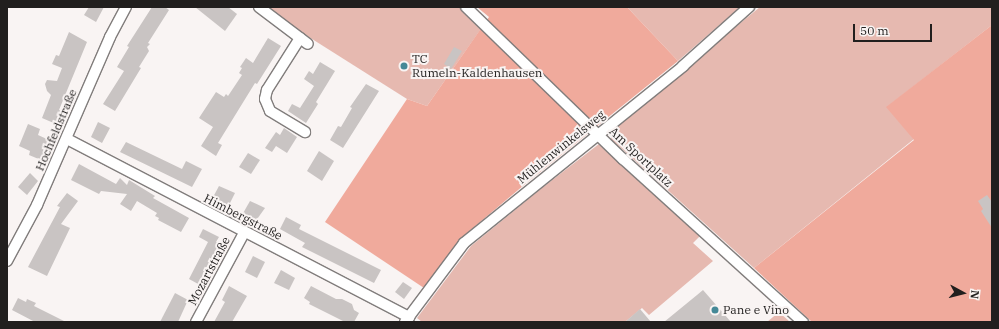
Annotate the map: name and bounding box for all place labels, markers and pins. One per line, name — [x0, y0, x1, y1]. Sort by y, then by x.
place label: TC Rumeln-Kaldenhausen — [412, 52, 542, 80]
marker: TC Rumeln-Kaldenhausen — [399, 61, 409, 71]
place label: Pane e Vino — [723, 303, 789, 317]
marker: Pane e Vino — [710, 305, 720, 315]

